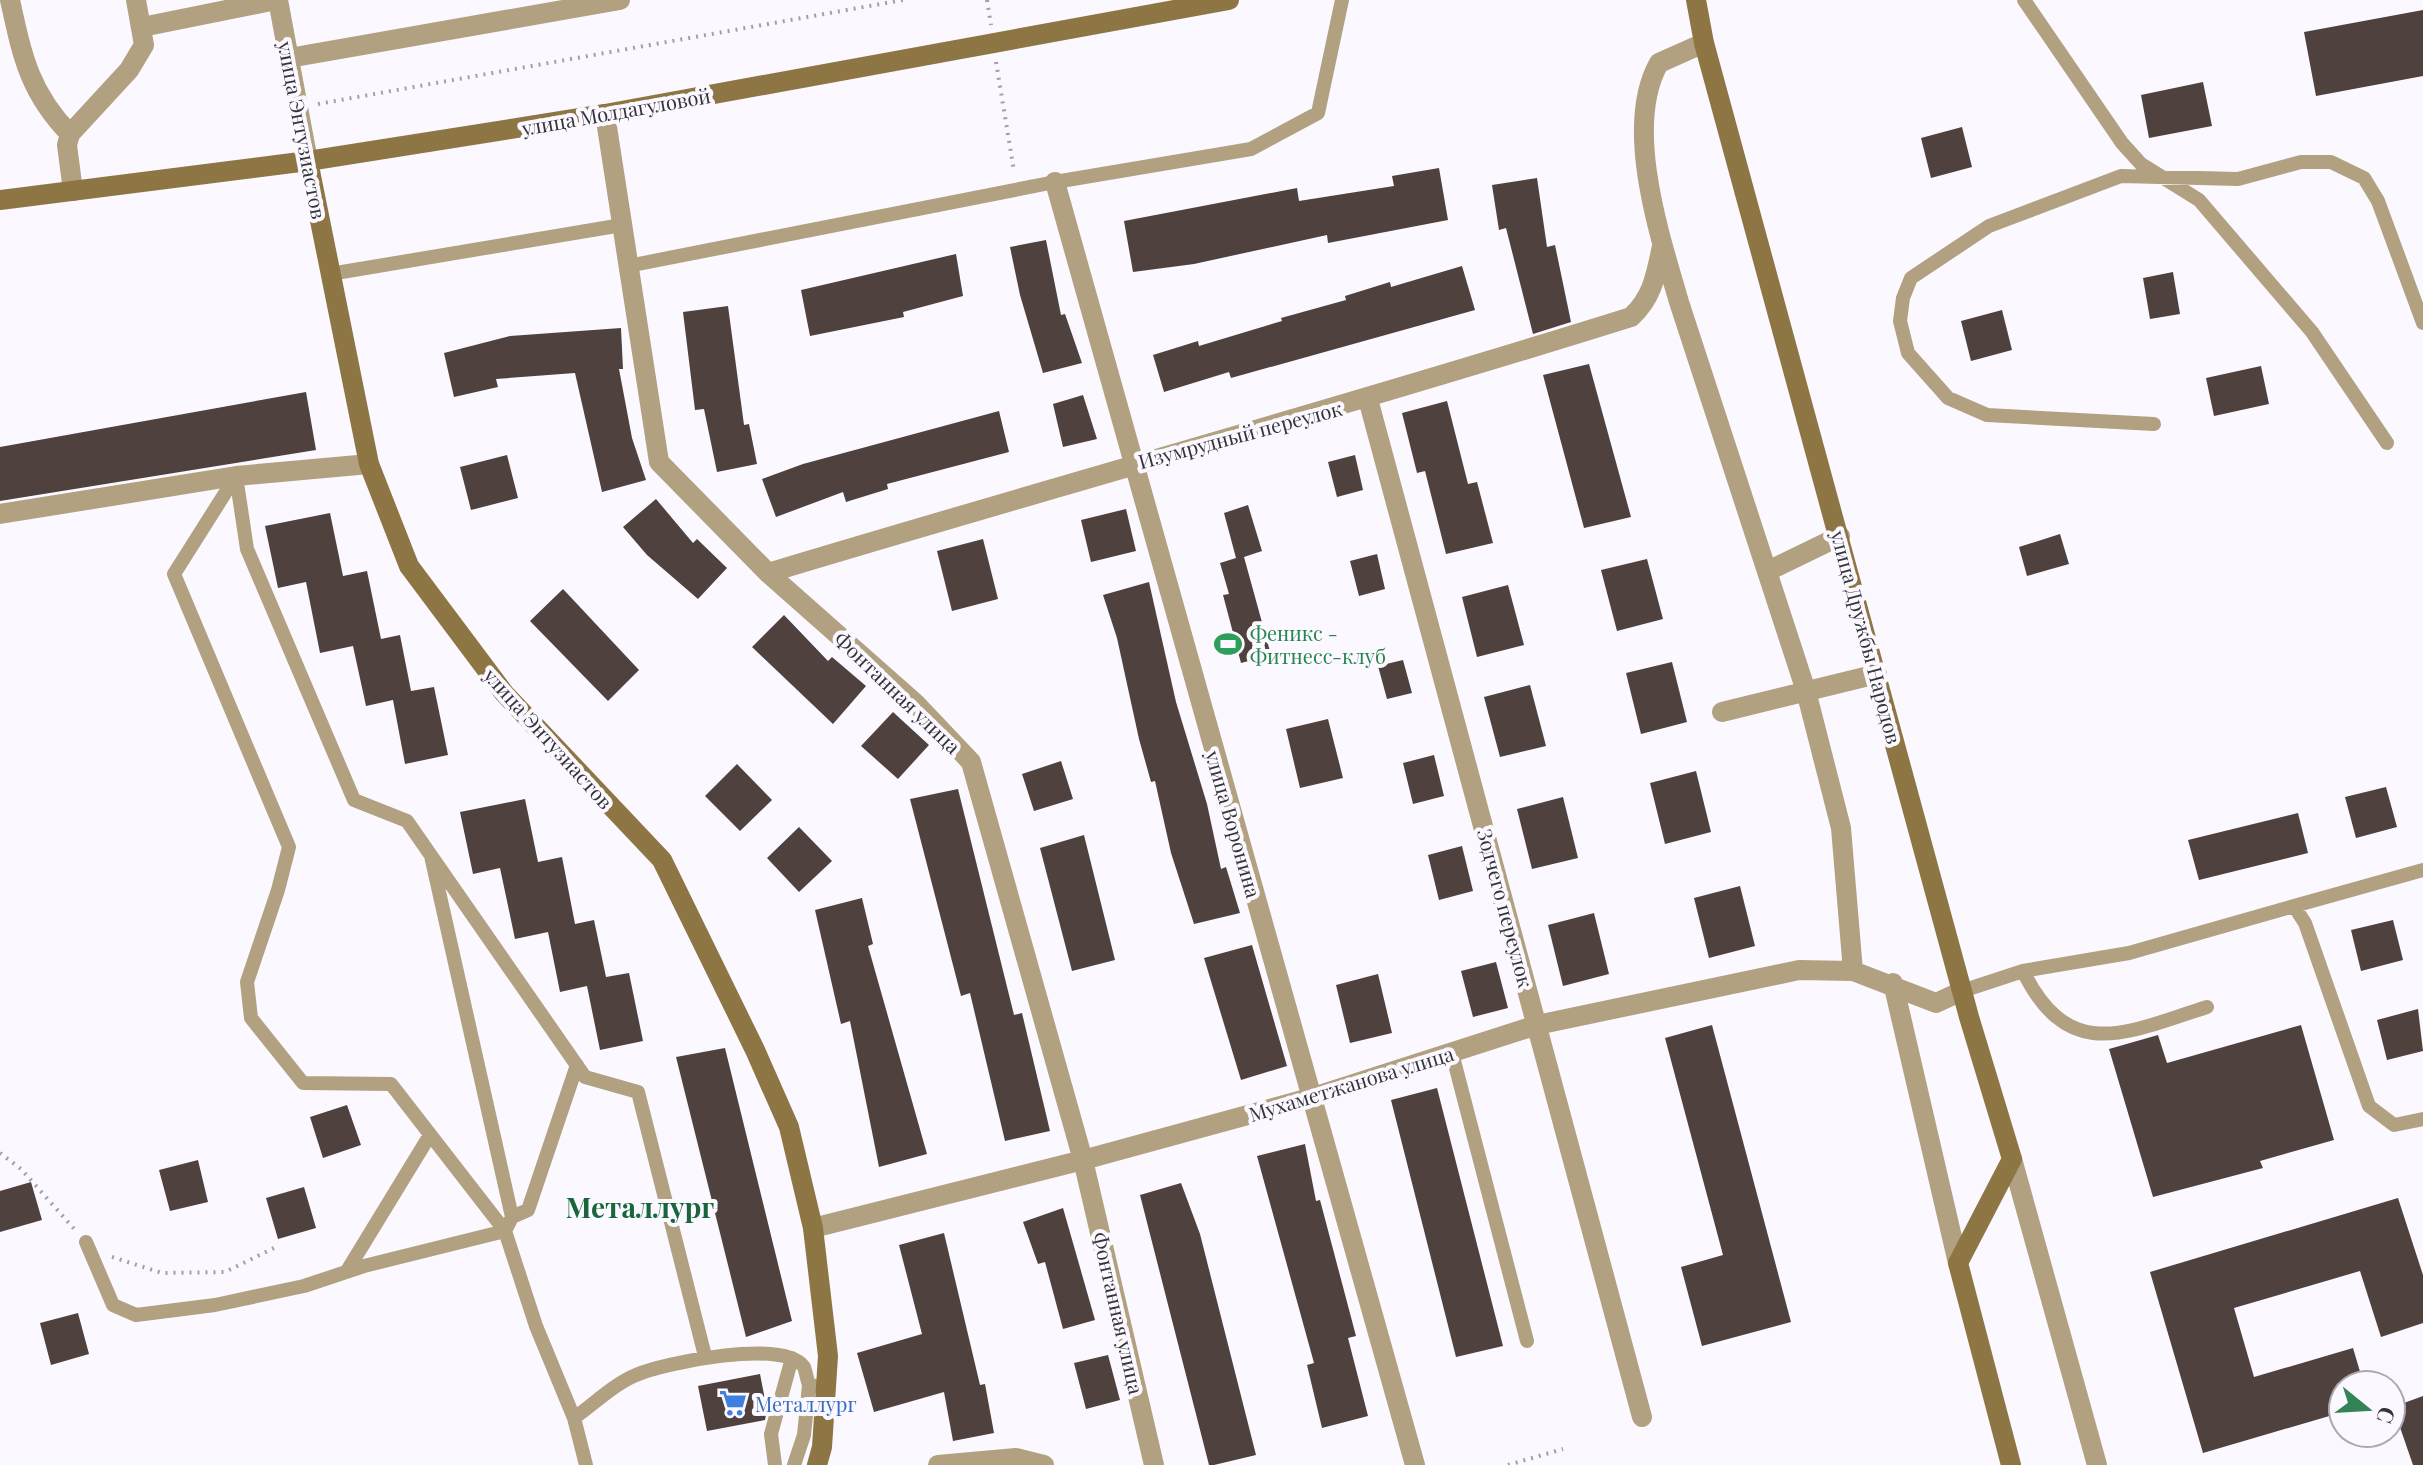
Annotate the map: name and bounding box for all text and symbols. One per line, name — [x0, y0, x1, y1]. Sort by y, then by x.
street label: улица Энтузиастов — [272, 38, 334, 221]
street label: улица Молдагуловой — [519, 81, 712, 141]
street label: Изумрудный переулок — [1135, 394, 1345, 474]
street label: улица Дружбы Народов — [1825, 526, 1909, 747]
place label: Феникс - Фитнесс-клуб — [1250, 619, 1386, 669]
street label: Фонтанная улица — [829, 625, 967, 759]
sports icon: Феникс - Фитнесс-клуб — [1213, 629, 1243, 659]
street label: улица Энтузиастов — [478, 661, 620, 814]
street label: улица Воронина — [1200, 746, 1268, 901]
street label: Зодчего переулок — [1472, 826, 1540, 991]
street label: Мухаметжанова улица — [1245, 1039, 1457, 1127]
district label: Металлург — [566, 1188, 714, 1225]
street label: Фонтанная улица — [1087, 1229, 1151, 1397]
north arrow — [2327, 1369, 2407, 1449]
supermarket icon: Металлург — [718, 1388, 748, 1418]
place label: Металлург — [755, 1390, 857, 1417]
text: С — [2370, 1403, 2404, 1428]

